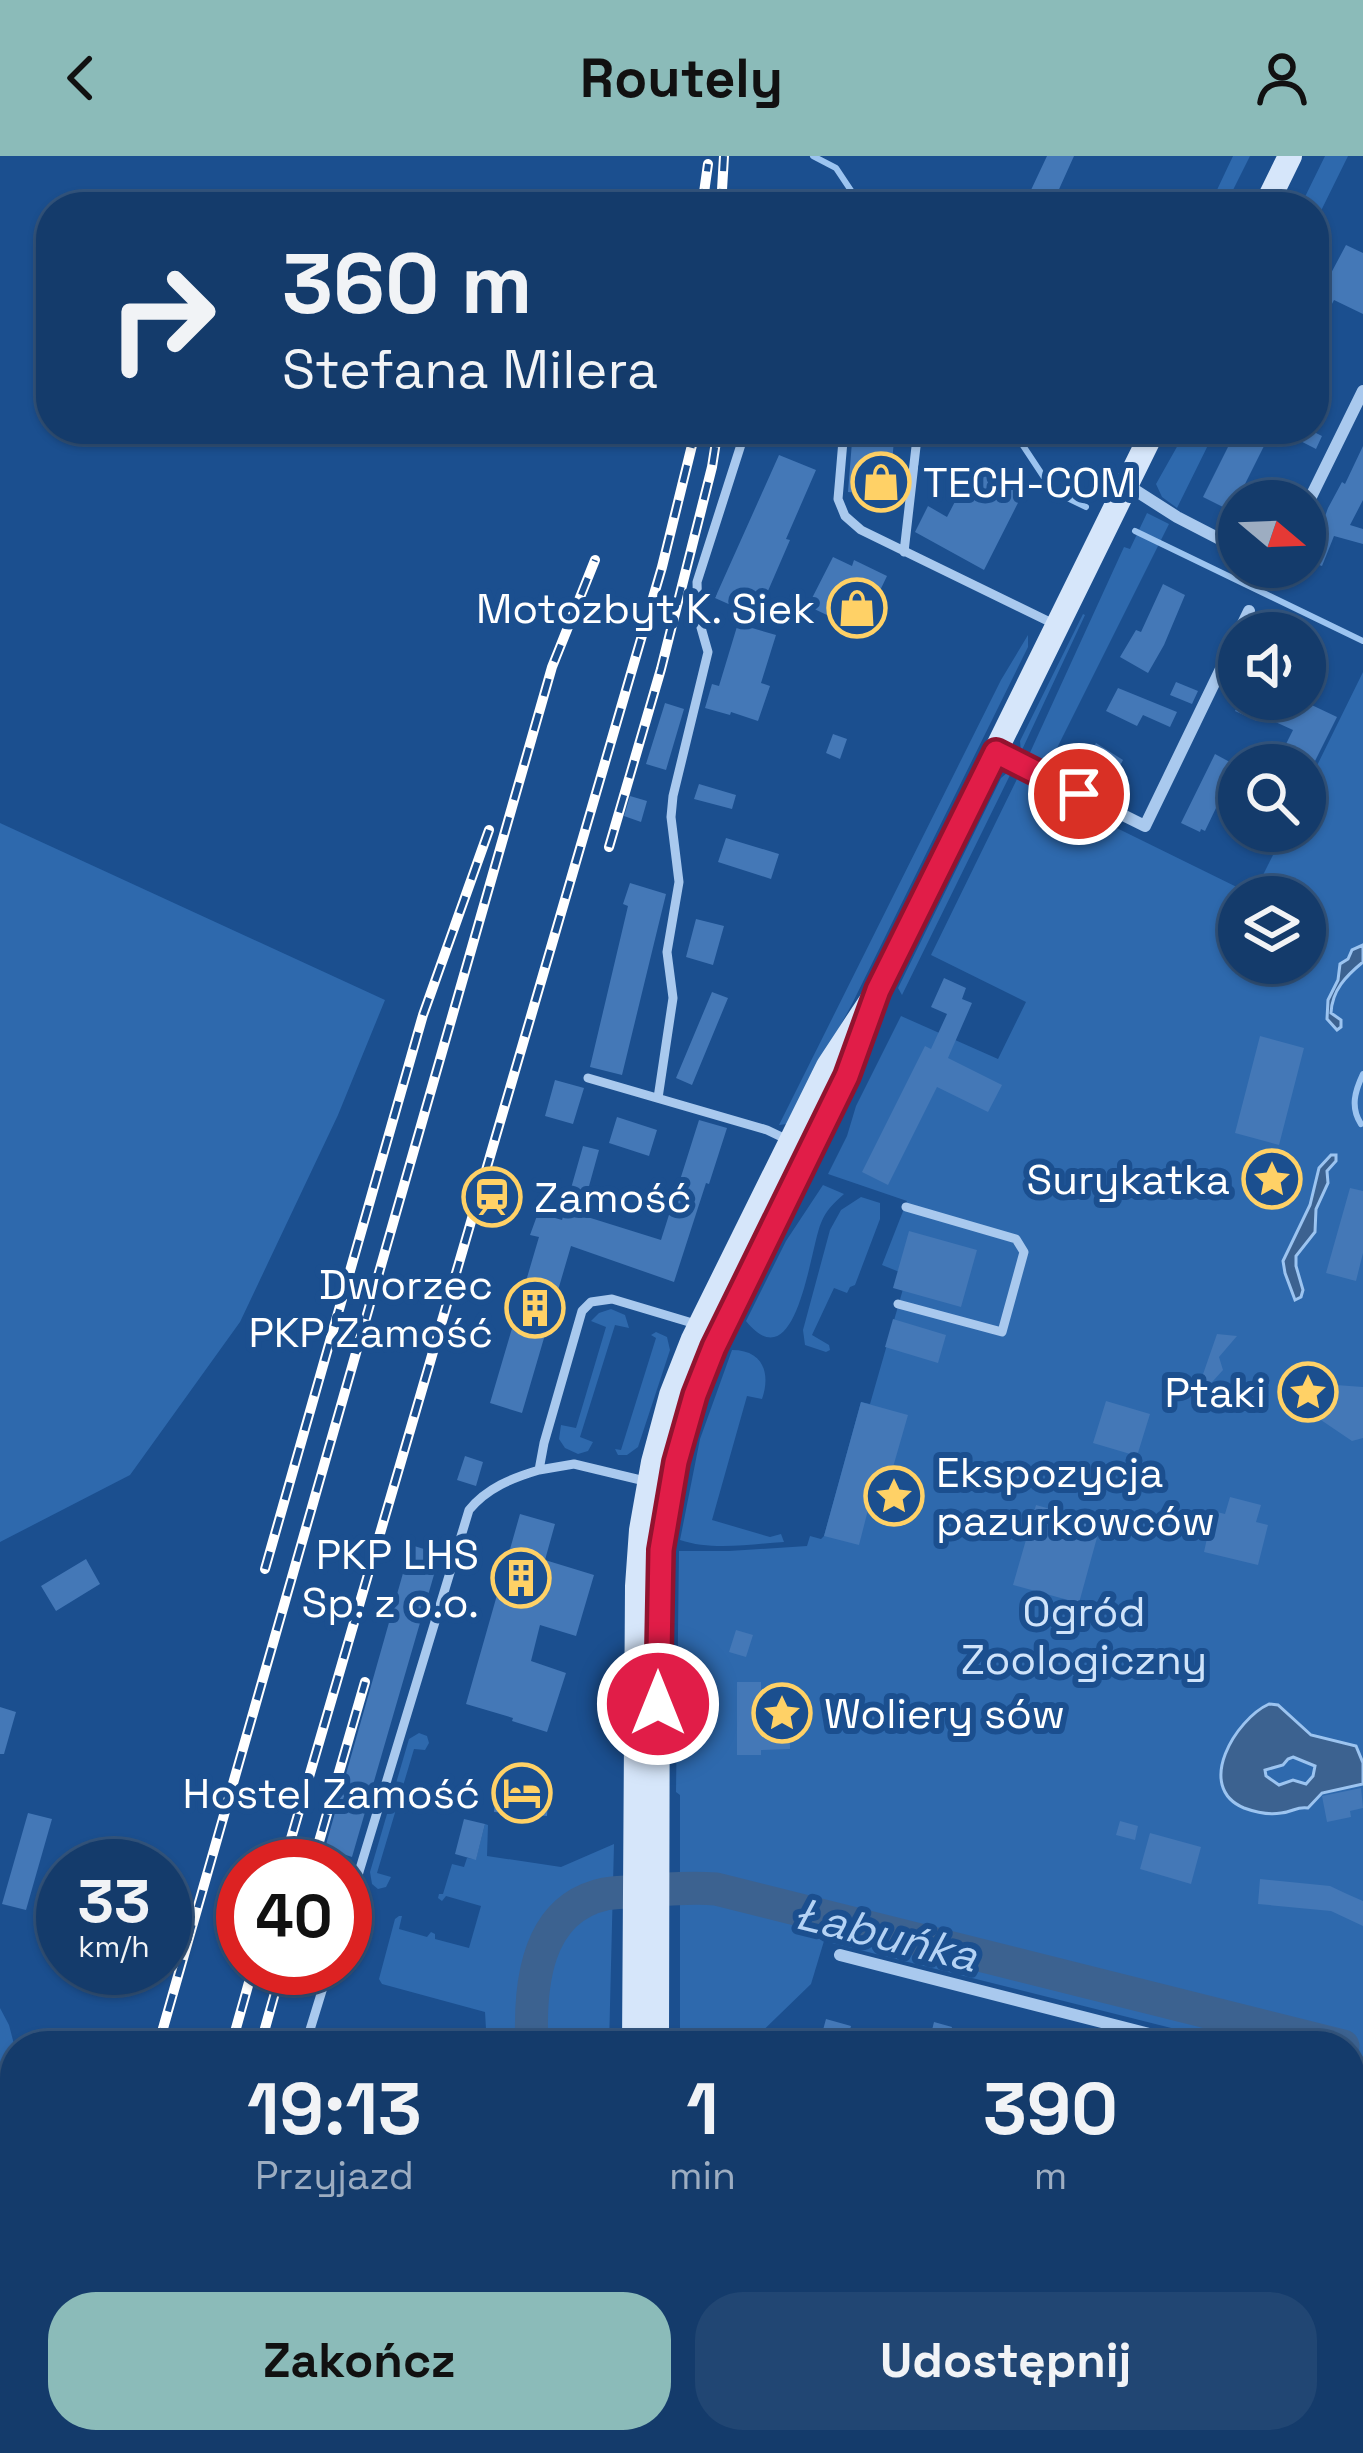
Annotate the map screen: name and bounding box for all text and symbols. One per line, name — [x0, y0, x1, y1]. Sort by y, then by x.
text: Routely — [580, 44, 783, 113]
icon: back — [48, 45, 114, 111]
icon: person — [1249, 45, 1315, 111]
text: 360 m — [282, 230, 533, 338]
icon: right — [84, 240, 240, 396]
text: Stefana Milera — [282, 335, 658, 404]
shop icon: TECH-COM — [850, 451, 912, 513]
place label: TECH-COM — [923, 456, 1136, 509]
north arrow — [1218, 480, 1326, 588]
map controls — [1218, 480, 1326, 984]
shop icon: Motozbyt K. Siek — [826, 577, 888, 639]
place label: Motozbyt K. Siek — [476, 582, 815, 635]
button: sound — [1218, 612, 1326, 720]
pin — [1028, 743, 1130, 845]
button: search — [1218, 744, 1326, 852]
icon: arrive — [1046, 761, 1112, 827]
button: layers — [1218, 876, 1326, 984]
place icon: Surykatka — [1241, 1148, 1303, 1210]
place label: Surykatka — [1026, 1153, 1230, 1206]
station icon: Zamość — [461, 1166, 523, 1228]
place label: Zamość — [534, 1171, 692, 1224]
place label: Dworzec PKP Zamość — [248, 1258, 493, 1359]
building icon: Dworzec PKP Zamość — [504, 1277, 566, 1339]
place icon: Ptaki — [1277, 1361, 1339, 1423]
place label: Ptaki — [1165, 1366, 1266, 1419]
place label: Ekspozycja pazurkowców — [936, 1446, 1215, 1547]
place icon: Ekspozycja pazurkowców — [863, 1465, 925, 1527]
place label: PKP LHS Sp. z o.o. — [302, 1528, 479, 1629]
building icon: PKP LHS Sp. z o.o. — [490, 1547, 552, 1609]
park label: Ogród Zoologiczny — [961, 1585, 1207, 1686]
position arrow — [595, 1641, 721, 1767]
place icon: Woliery sów — [751, 1682, 813, 1744]
place label: Woliery sów — [824, 1687, 1065, 1740]
hotel icon: Hostel Zamość — [491, 1762, 553, 1824]
place label: Hostel Zamość — [183, 1767, 480, 1820]
speed limit sign: 40 — [216, 1839, 372, 1995]
text: 33 — [78, 1863, 150, 1940]
water label: Łabuńka — [788, 1884, 984, 1985]
text: km/h — [78, 1927, 150, 1966]
text: 19:13 — [247, 2063, 422, 2155]
text: 1 — [686, 2063, 719, 2155]
text: 390 — [983, 2063, 1118, 2155]
text: Przyjazd — [255, 2151, 414, 2200]
text: min — [669, 2151, 736, 2200]
text: m — [1034, 2151, 1067, 2200]
button: Zakończ — [48, 2292, 671, 2430]
button: Udostępnij — [695, 2292, 1317, 2430]

